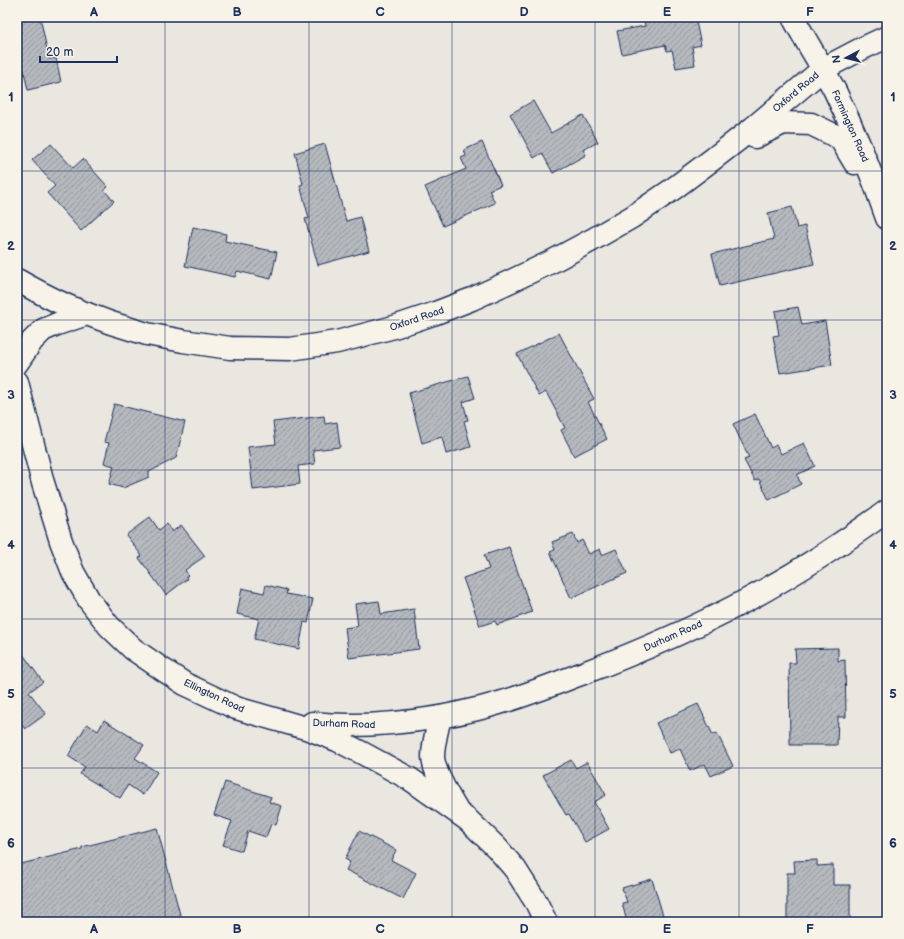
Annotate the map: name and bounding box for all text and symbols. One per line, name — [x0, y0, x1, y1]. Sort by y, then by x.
text: A — [89, 4, 98, 20]
text: B — [232, 4, 242, 20]
text: C — [375, 4, 385, 20]
text: D — [519, 4, 529, 20]
text: E — [663, 4, 672, 20]
text: F — [806, 4, 814, 20]
scale bar — [40, 38, 117, 64]
north arrow — [826, 38, 866, 78]
text: 20 m — [46, 45, 73, 60]
text: N — [830, 54, 844, 64]
street label: Oxford Road — [770, 69, 822, 115]
street label: Farmington Road — [829, 88, 871, 164]
text: 1 — [8, 89, 14, 105]
text: 1 — [890, 89, 896, 105]
text: 2 — [7, 238, 15, 254]
text: 2 — [889, 238, 897, 254]
street label: Oxford Road — [388, 304, 446, 334]
text: 3 — [7, 387, 15, 403]
text: 3 — [889, 387, 897, 403]
text: 4 — [7, 537, 15, 553]
text: 4 — [889, 537, 897, 553]
street label: Durham Road — [642, 618, 704, 654]
street label: Ellington Road — [182, 677, 247, 715]
text: 5 — [7, 686, 15, 702]
text: 5 — [889, 686, 897, 702]
street label: Durham Road — [312, 717, 376, 731]
text: 6 — [7, 835, 15, 851]
text: 6 — [889, 835, 897, 851]
text: A — [89, 921, 98, 937]
text: B — [232, 921, 242, 937]
text: C — [375, 921, 385, 937]
text: D — [519, 921, 529, 937]
text: E — [663, 921, 672, 937]
text: F — [806, 921, 814, 937]

